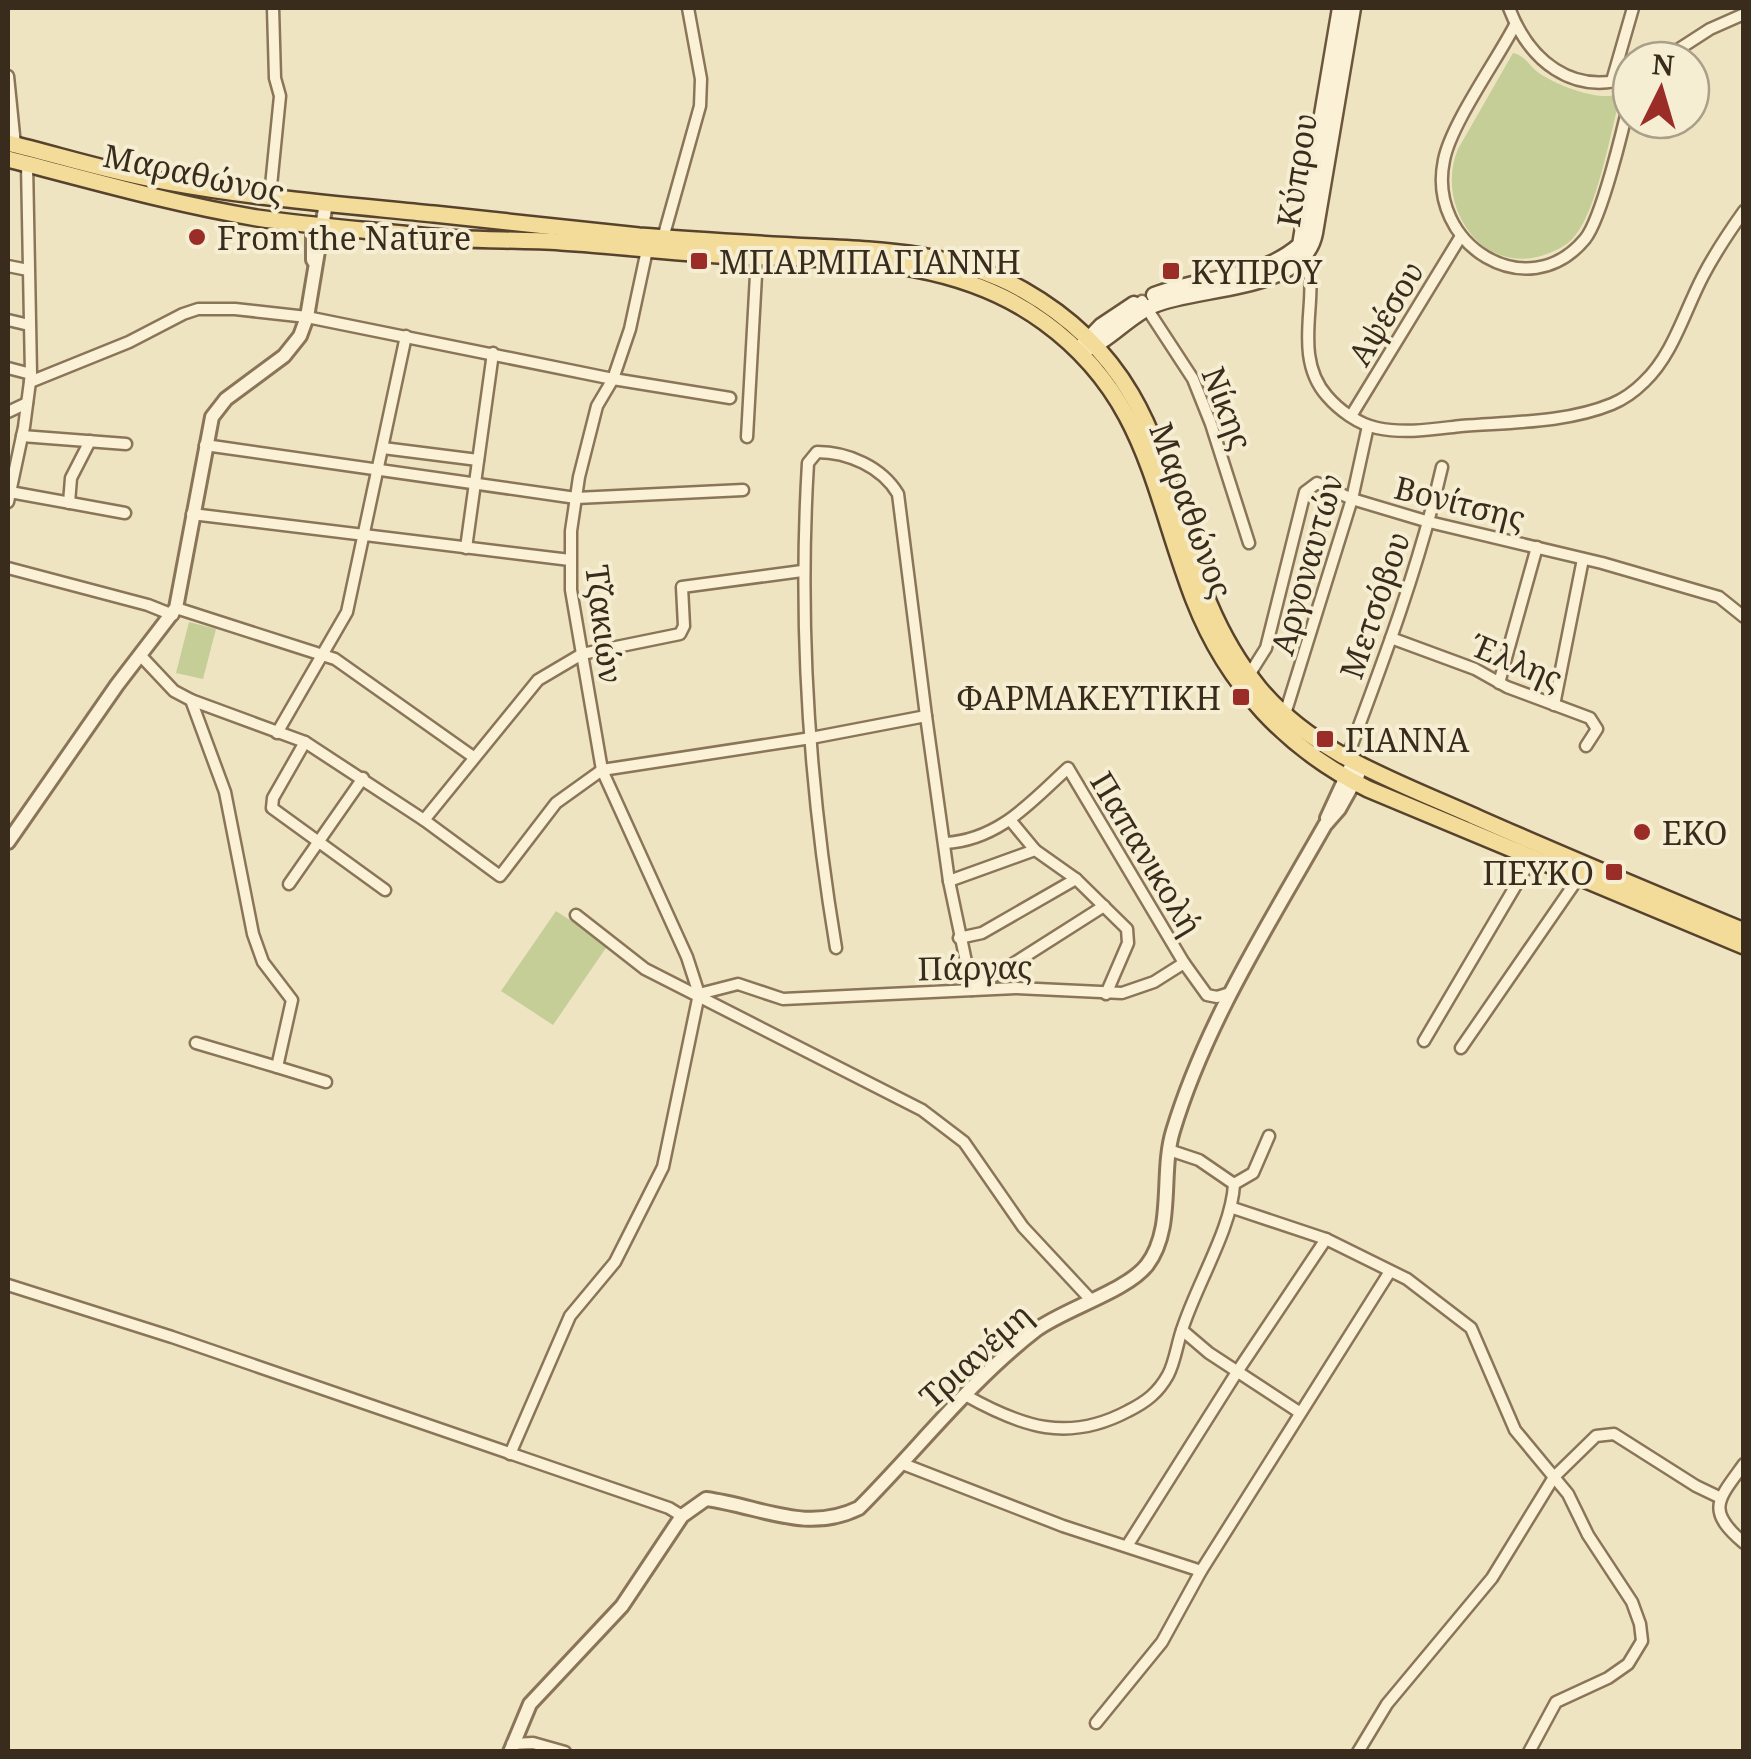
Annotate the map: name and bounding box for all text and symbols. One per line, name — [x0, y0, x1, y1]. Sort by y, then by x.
north arrow — [1611, 40, 1711, 140]
text: N — [1651, 44, 1676, 84]
street label: Κύπρου — [1266, 110, 1326, 230]
street label: Μαραθώνος — [100, 133, 288, 213]
place label: From the Nature — [217, 216, 471, 259]
marker: From the Nature — [186, 226, 208, 248]
place label: ΜΠΑΡΜΠΑΓΙΑΝΝΗ — [719, 240, 1021, 283]
marker: ΜΠΑΡΜΠΑΓΙΑΝΝΗ — [688, 250, 710, 272]
place label: ΚΥΠΡΟΥ — [1191, 250, 1323, 293]
street label: Αψέσου — [1337, 253, 1433, 373]
marker: ΚΥΠΡΟΥ — [1160, 260, 1182, 282]
street label: Νίκης — [1193, 360, 1263, 456]
street label: Μαραθώνος — [1140, 416, 1244, 604]
street label: Βονίτσης — [1390, 465, 1530, 539]
street label: Αργοναυτών — [1260, 469, 1352, 659]
street label: Μετσόβου — [1329, 526, 1419, 684]
street label: Τζακιών — [576, 562, 634, 686]
street label: Έλλης — [1464, 622, 1569, 699]
place label: ΦΑΡΜΑΚΕΥΤΙΚΗ — [956, 676, 1221, 719]
marker: ΦΑΡΜΑΚΕΥΤΙΚΗ — [1230, 686, 1252, 708]
place label: ΓΙΑΝΝΑ — [1345, 718, 1470, 761]
marker: ΓΙΑΝΝΑ — [1314, 728, 1336, 750]
street label: Παπανικολή — [1081, 763, 1213, 943]
place label: EKO — [1662, 811, 1727, 854]
marker: EKO — [1631, 821, 1653, 843]
place label: ΠΕΥΚΟ — [1482, 851, 1594, 894]
marker: ΠΕΥΚΟ — [1603, 861, 1625, 883]
street label: Πάργας — [917, 945, 1033, 989]
street label: Τριανέμη — [910, 1293, 1040, 1417]

